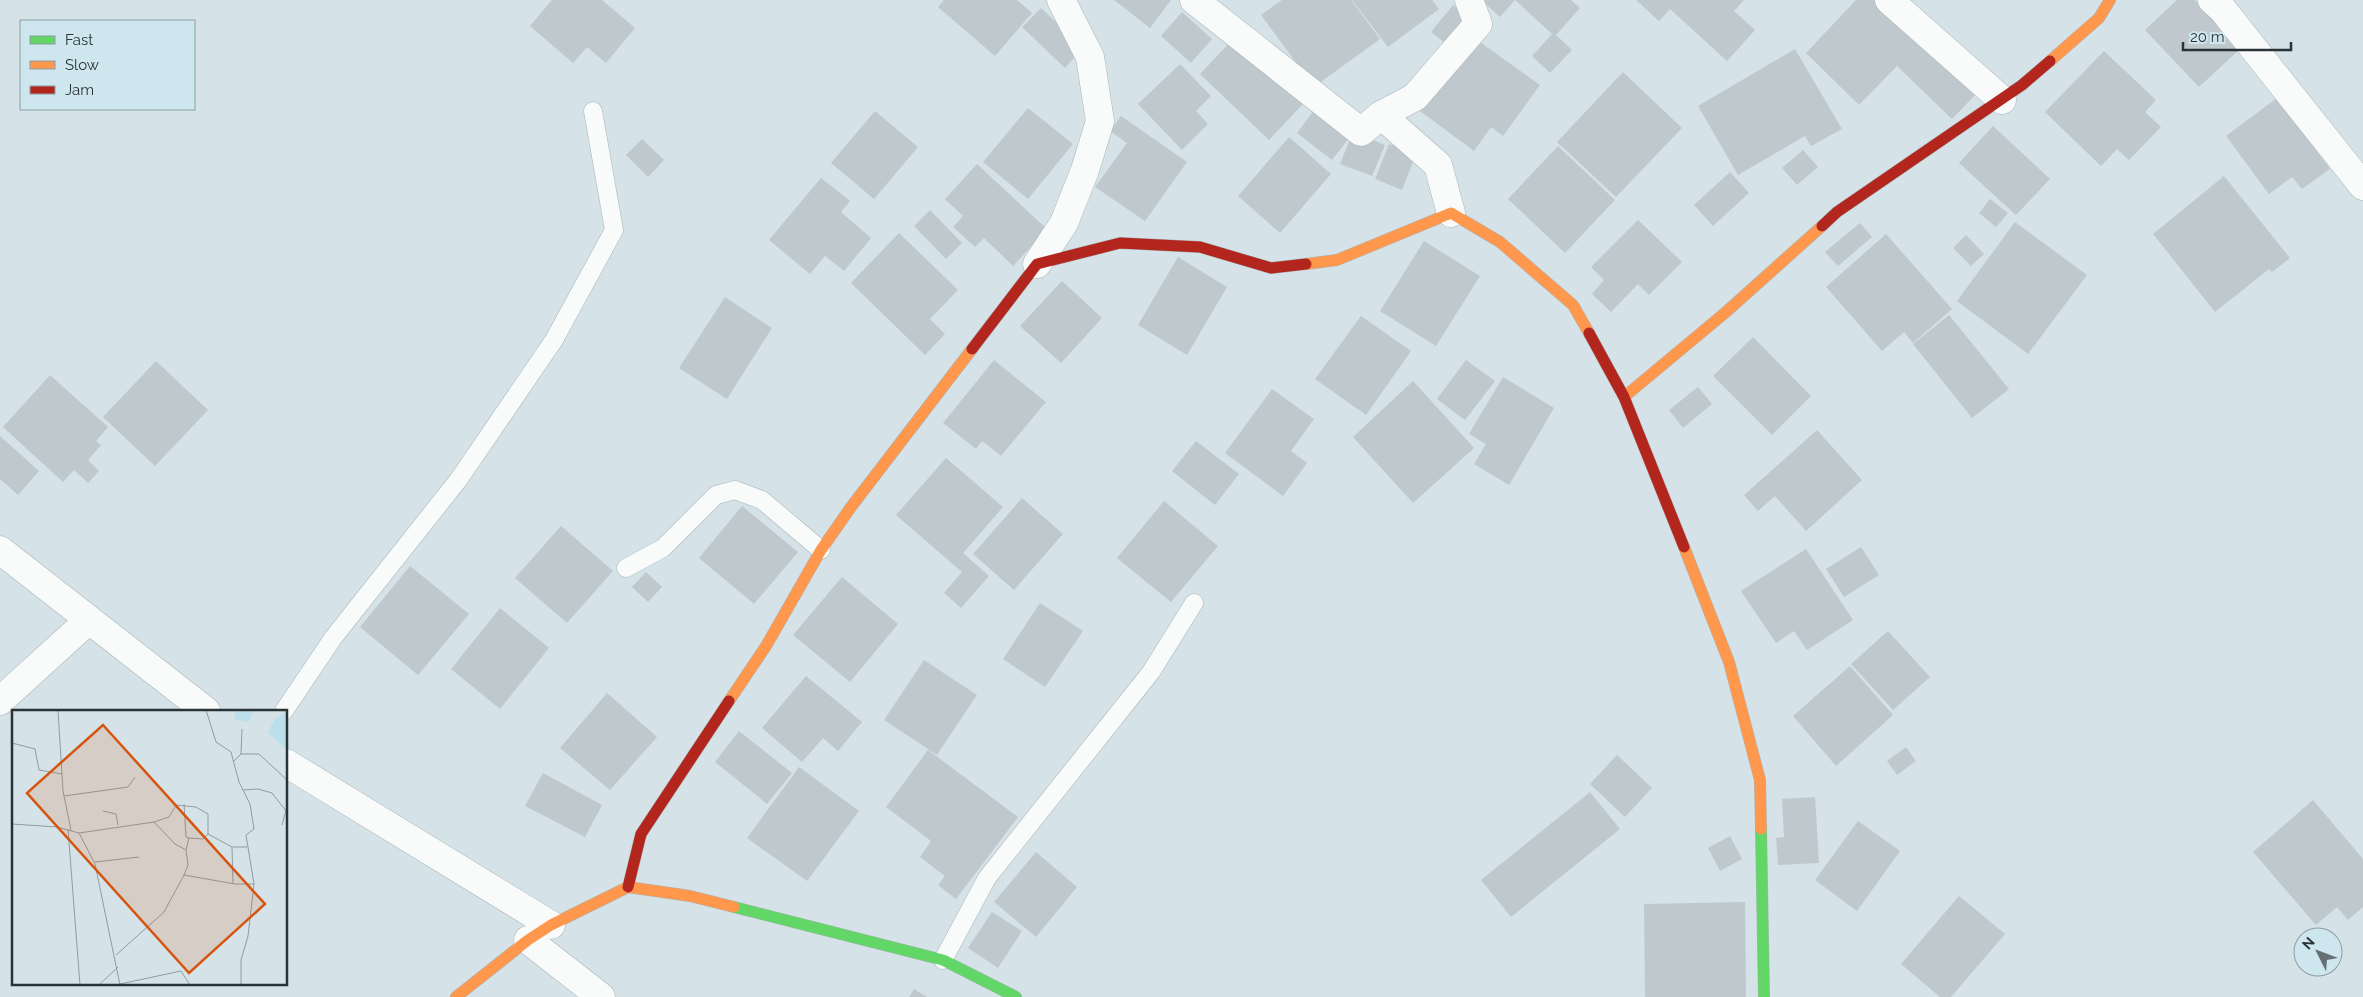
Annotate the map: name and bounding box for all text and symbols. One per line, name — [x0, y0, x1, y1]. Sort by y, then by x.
legend — [20, 20, 195, 110]
scale bar — [2183, 20, 2290, 52]
text: 20 m — [2190, 28, 2225, 46]
text: Fast — [65, 31, 93, 49]
text: Slow — [65, 56, 99, 74]
text: Jam — [65, 81, 94, 99]
inset map — [12, 710, 288, 984]
north arrow — [2293, 927, 2343, 977]
text: N — [2299, 934, 2318, 953]

